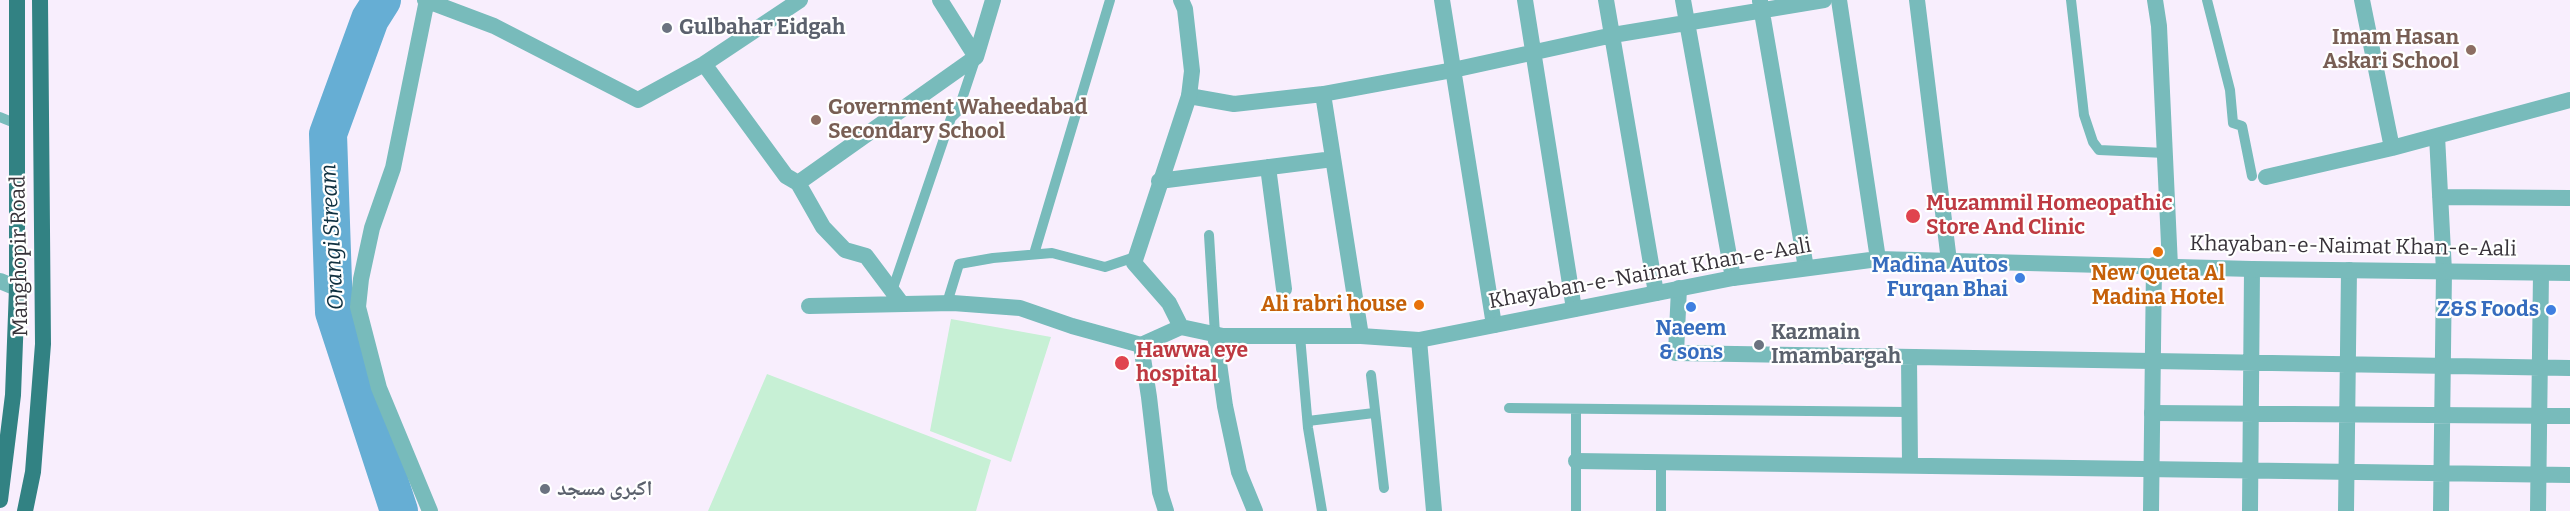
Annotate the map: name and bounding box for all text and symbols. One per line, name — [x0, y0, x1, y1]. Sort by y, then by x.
place label: Gulbahar Eidgah — [679, 15, 845, 41]
marker: Gulbahar Eidgah — [660, 21, 674, 35]
place label: Imam Hasan Askari School — [2323, 25, 2459, 75]
marker: Imam Hasan Askari School — [2464, 43, 2478, 57]
place label: Government Waheedabad Secondary School — [828, 95, 1087, 145]
marker: Government Waheedabad Secondary School — [809, 113, 823, 127]
water label: Orangi Stream — [316, 163, 350, 311]
street label: Manghopir Road — [6, 175, 34, 337]
place label: Muzammil Homeopathic Store And Clinic — [1926, 191, 2172, 241]
marker: Muzammil Homeopathic Store And Clinic — [1904, 207, 1922, 225]
street label: Khayaban-e-Naimat Khan-e-Aali — [2189, 232, 2517, 262]
street label: Khayaban-e-Naimat Khan-e-Aali — [1487, 233, 1813, 315]
marker: New Queta Al Madina Hotel — [2151, 245, 2165, 259]
place label: Madina Autos Furqan Bhai — [1872, 253, 2008, 303]
place label: New Queta Al Madina Hotel — [2091, 261, 2225, 311]
marker: Madina Autos Furqan Bhai — [2013, 271, 2027, 285]
place label: Ali rabri house — [1261, 292, 1407, 318]
place label: Z&S Foods — [2437, 297, 2539, 323]
marker: Ali rabri house — [1412, 298, 1426, 312]
marker: Naeem & sons — [1684, 300, 1698, 314]
marker: Z&S Foods — [2544, 303, 2558, 317]
place label: Naeem & sons — [1656, 316, 1726, 366]
place label: Kazmain Imambargah — [1771, 320, 1901, 370]
place label: Hawwa eye hospital — [1136, 338, 1248, 388]
marker: Kazmain Imambargah — [1752, 338, 1766, 352]
marker: Hawwa eye hospital — [1113, 354, 1131, 372]
place label: اکبری مسجد — [557, 476, 652, 502]
marker: اکبری مسجد — [538, 482, 552, 496]

